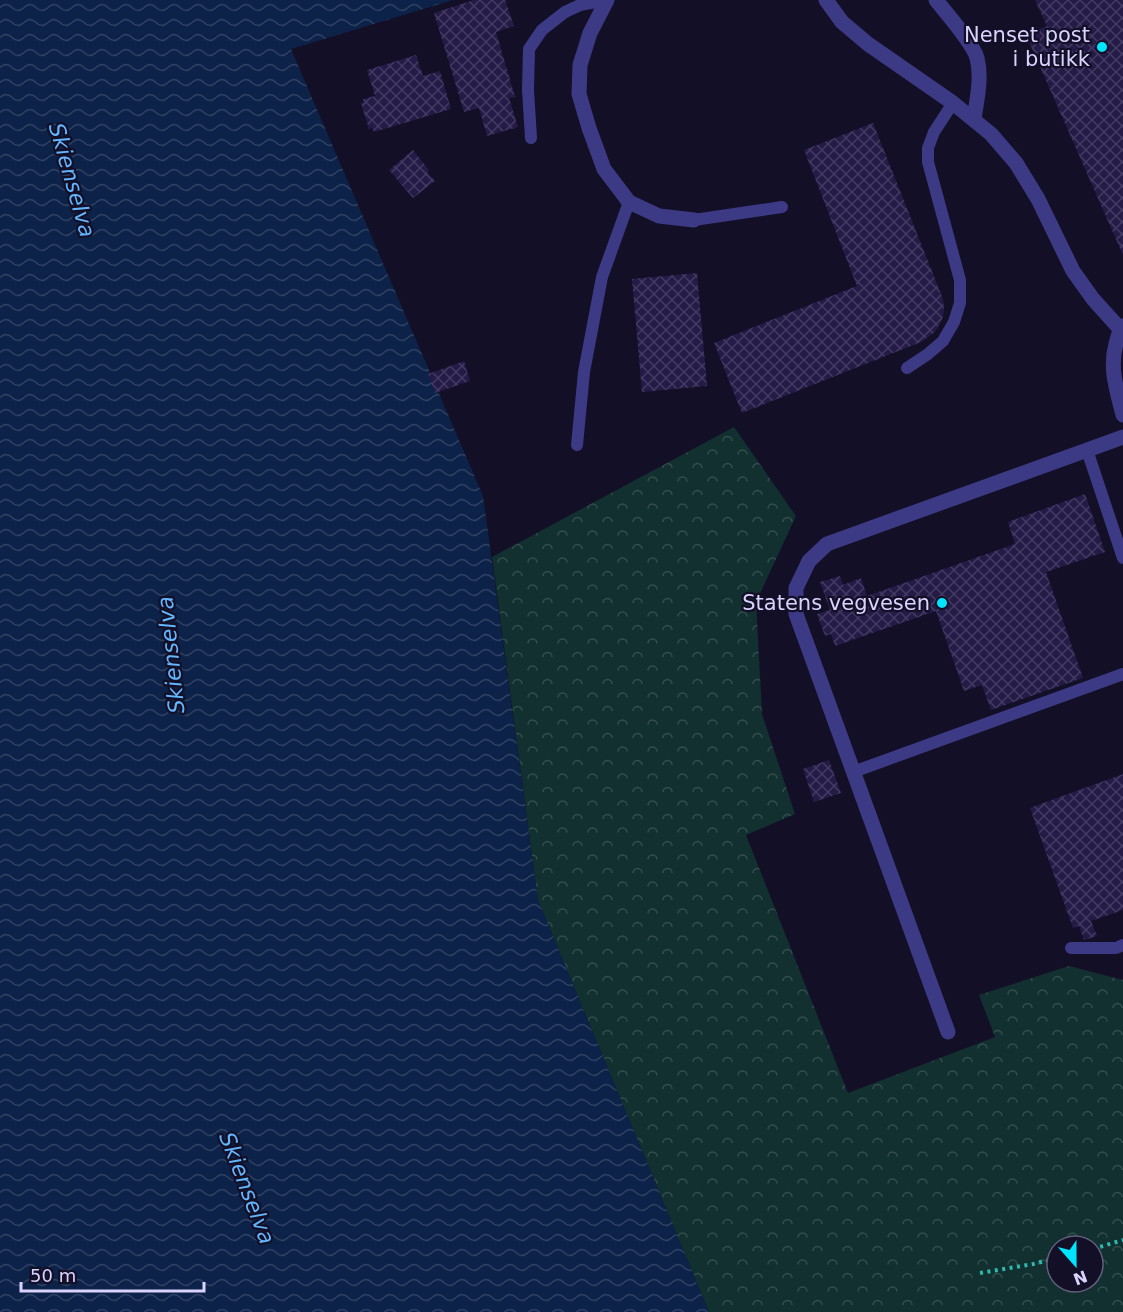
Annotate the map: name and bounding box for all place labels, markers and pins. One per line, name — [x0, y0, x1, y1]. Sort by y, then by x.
place label: Nenset post i butikk — [964, 23, 1091, 71]
marker: Nenset post i butikk — [1095, 40, 1109, 54]
place label: Statens vegvesen — [742, 591, 930, 615]
marker: Statens vegvesen — [935, 596, 949, 610]

